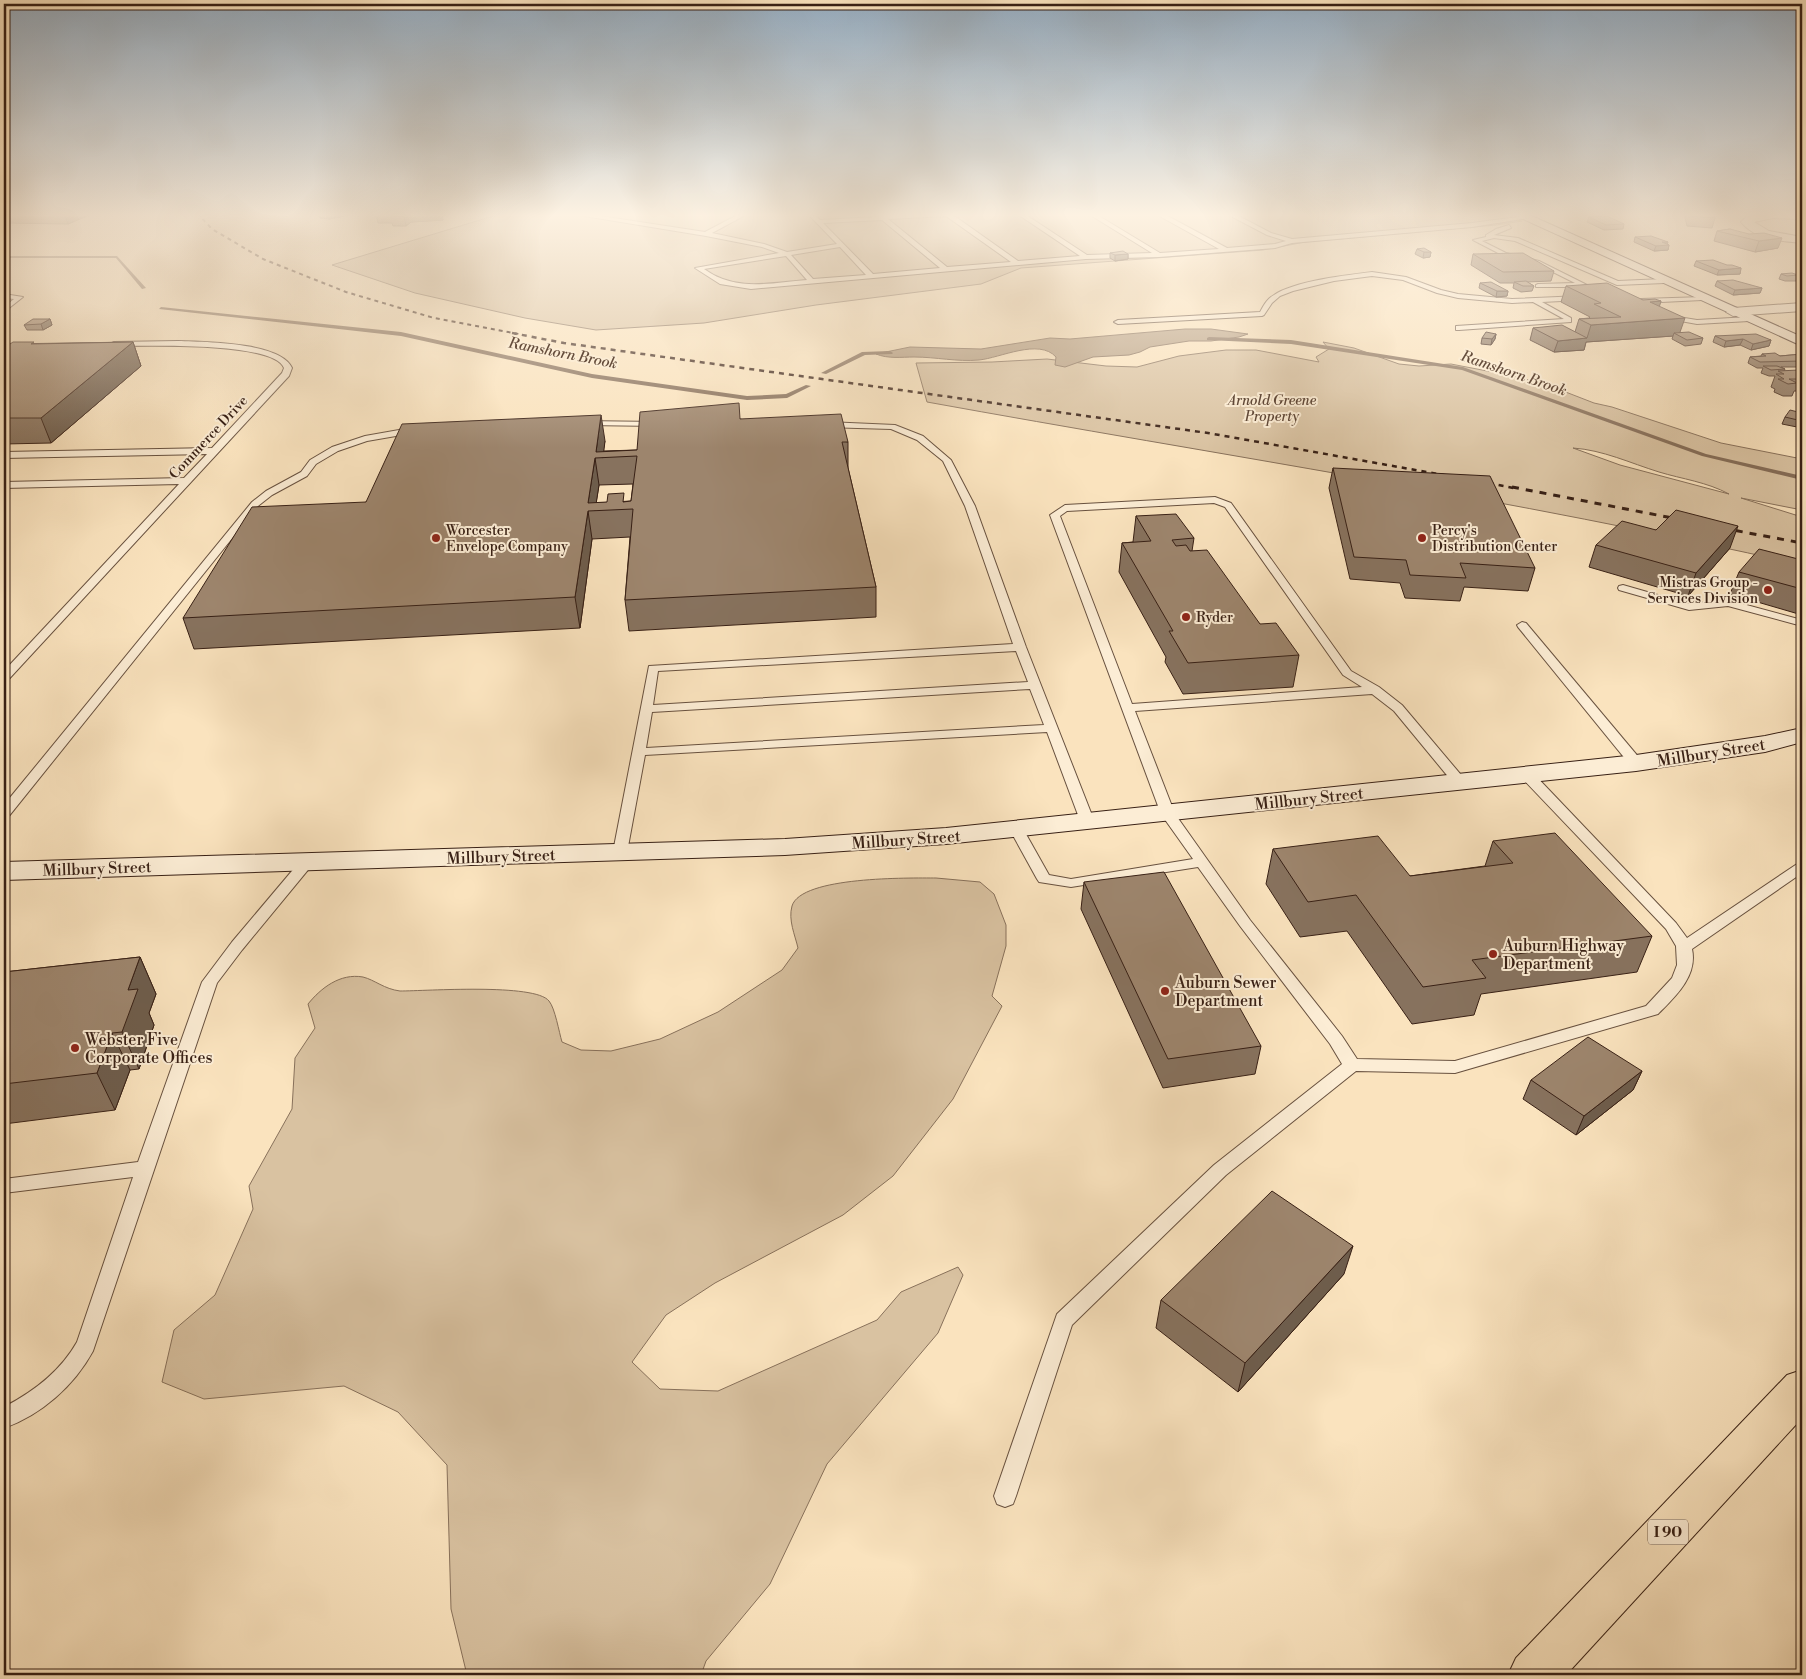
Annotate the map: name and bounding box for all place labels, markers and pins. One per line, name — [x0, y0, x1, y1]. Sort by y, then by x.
place label: Worcester Envelope Company — [445, 522, 568, 556]
place label: Percy's Distribution Center — [1432, 522, 1557, 556]
marker: Worcester Envelope Company — [430, 532, 442, 544]
marker: Percy's Distribution Center — [1416, 532, 1428, 544]
place label: Mistras Group - Services Division — [1647, 574, 1759, 608]
marker: Mistras Group - Services Division — [1762, 584, 1774, 596]
place label: Ryder — [1196, 609, 1233, 627]
marker: Ryder — [1180, 611, 1192, 623]
place label: Auburn Highway Department — [1502, 936, 1624, 974]
marker: Auburn Highway Department — [1487, 948, 1499, 960]
place label: Auburn Sewer Department — [1174, 973, 1276, 1011]
marker: Auburn Sewer Department — [1159, 985, 1171, 997]
place label: Webster Five Corporate Offices — [84, 1030, 212, 1068]
marker: Webster Five Corporate Offices — [69, 1042, 81, 1054]

